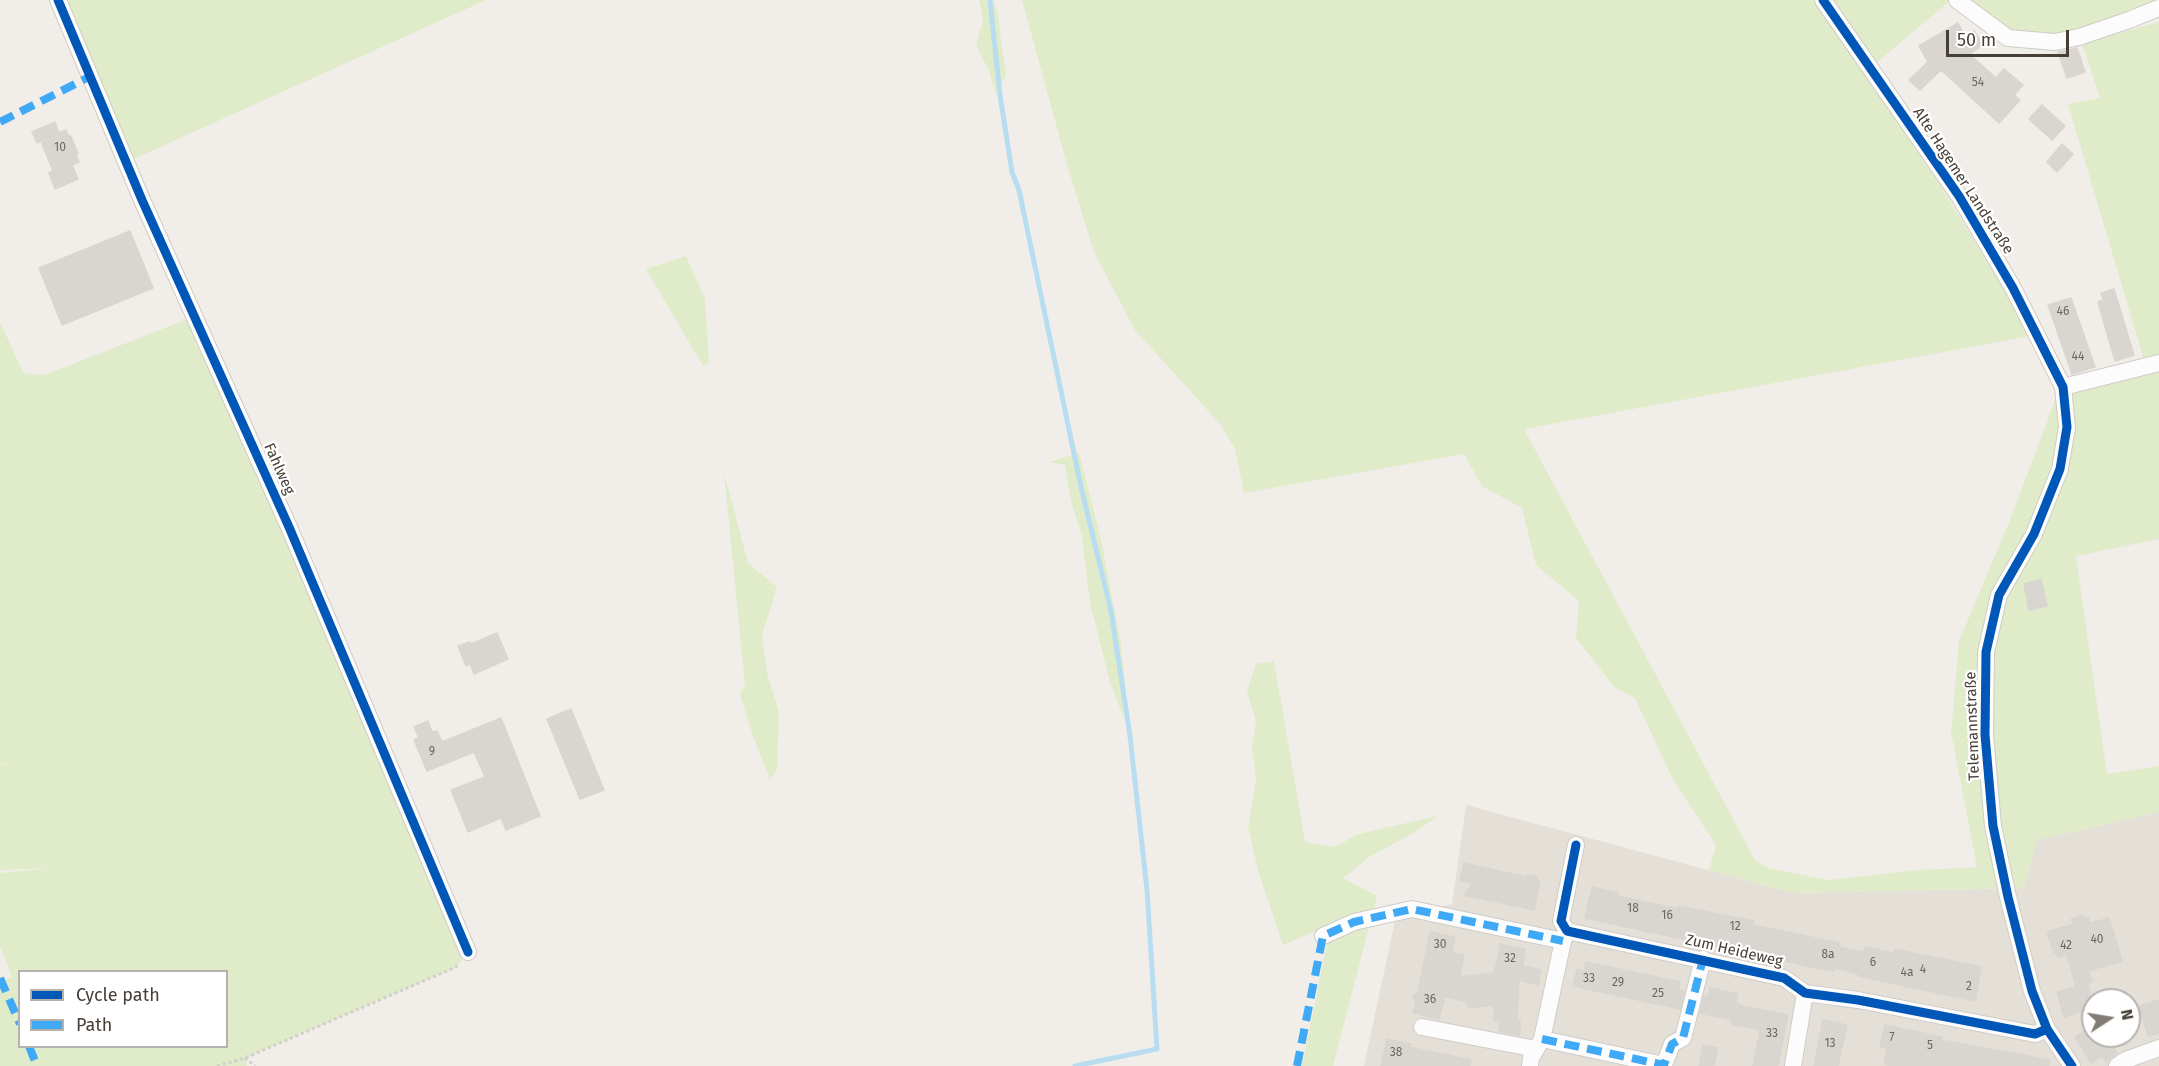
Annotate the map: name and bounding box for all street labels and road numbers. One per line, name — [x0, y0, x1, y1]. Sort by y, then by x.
street label: Alte Hagemer Landstraße — [1909, 104, 2017, 258]
street label: Fahlweg — [260, 440, 298, 498]
street label: Telemannstraße — [1962, 671, 1984, 781]
street label: Zum Heideweg — [1683, 931, 1785, 971]

